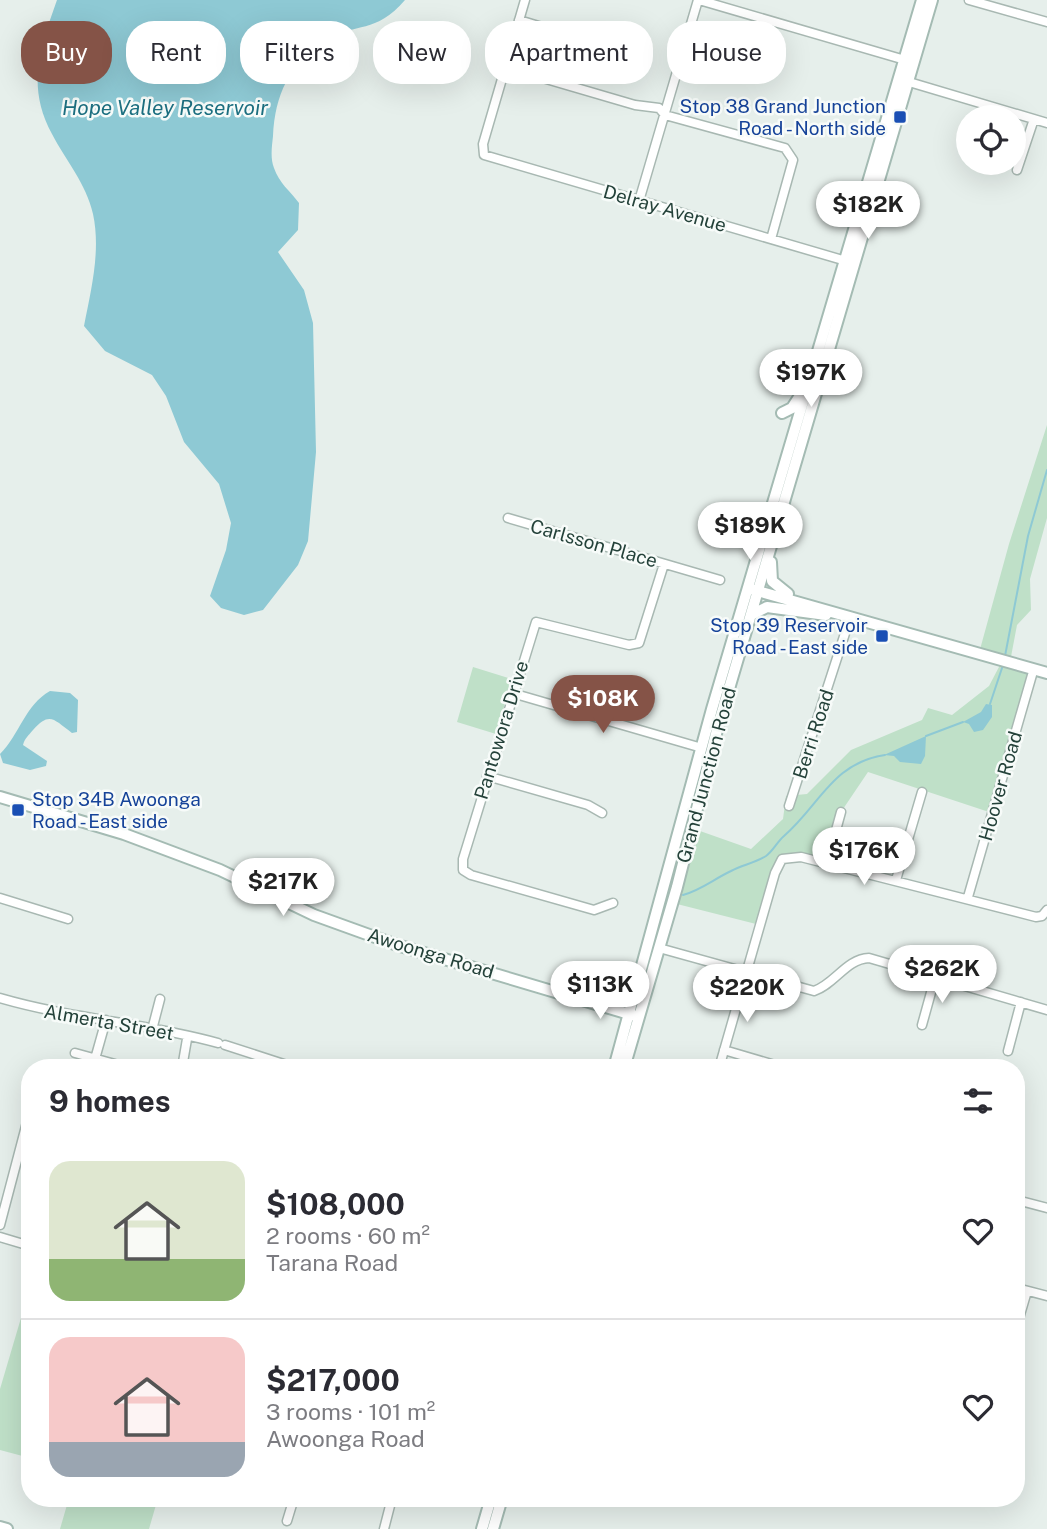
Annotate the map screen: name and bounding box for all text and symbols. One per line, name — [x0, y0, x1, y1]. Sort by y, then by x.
chip: Buy — [21, 21, 112, 84]
chip: Rent — [126, 21, 226, 84]
chip: Filters — [240, 21, 359, 84]
chip: New — [373, 21, 471, 84]
chip: Apartment — [485, 21, 653, 84]
chip: House — [667, 21, 786, 84]
water label: Hope Valley Reservoir — [62, 95, 269, 120]
place label: Stop 38 Grand Junction Road - North side — [680, 95, 886, 139]
map controls — [956, 105, 1026, 175]
button: locate — [956, 105, 1026, 175]
marker: Stop 38 Grand Junction Road - North side — [892, 109, 908, 125]
street label: Delray Avenue — [601, 180, 729, 236]
pin: $182K — [819, 182, 917, 241]
text: $182K — [832, 190, 904, 217]
pin: $197K — [762, 350, 860, 409]
text: $197K — [775, 358, 847, 385]
pin: $189K — [701, 503, 799, 562]
text: $189K — [714, 511, 786, 538]
street label: Carlsson Place — [528, 514, 660, 572]
place label: Stop 39 Reservoir Road - East side — [710, 614, 868, 658]
marker: Stop 39 Reservoir Road - East side — [874, 628, 890, 644]
street label: Pantowora Drive — [469, 658, 533, 802]
pin: $108K — [554, 676, 652, 735]
text: $108K — [567, 684, 639, 711]
street label: Grand Junction Road — [672, 685, 740, 865]
street label: Berri Road — [788, 686, 838, 782]
street label: Hoover Road — [974, 729, 1026, 843]
place label: Stop 34B Awoonga Road - East side — [32, 788, 201, 832]
marker: Stop 34B Awoonga Road - East side — [10, 802, 26, 818]
pin: $176K — [815, 828, 913, 887]
text: $176K — [828, 836, 900, 863]
pin: $217K — [234, 858, 332, 918]
text: $217K — [248, 867, 319, 894]
street label: Awoonga Road — [365, 923, 497, 983]
pin: $262K — [893, 946, 991, 1005]
text: $262K — [904, 954, 980, 981]
pin: $113K — [551, 962, 649, 1021]
pin: $220K — [698, 964, 796, 1024]
text: $113K — [566, 970, 634, 997]
text: $220K — [709, 973, 785, 1000]
street label: Almerta Street — [42, 1000, 176, 1044]
icon: filters — [959, 1082, 997, 1120]
text: 9 homes — [49, 1083, 171, 1119]
text: $108,000 — [266, 1186, 405, 1222]
icon: home — [105, 1189, 189, 1273]
icon: heart — [959, 1212, 997, 1250]
text: 2 rooms · 60 m² — [266, 1222, 430, 1249]
text: Tarana Road — [266, 1249, 398, 1276]
text: $217,000 — [266, 1362, 400, 1398]
icon: home — [105, 1365, 189, 1449]
icon: heart — [959, 1388, 997, 1426]
text: 3 rooms · 101 m² — [266, 1398, 435, 1425]
text: Awoonga Road — [266, 1425, 425, 1452]

